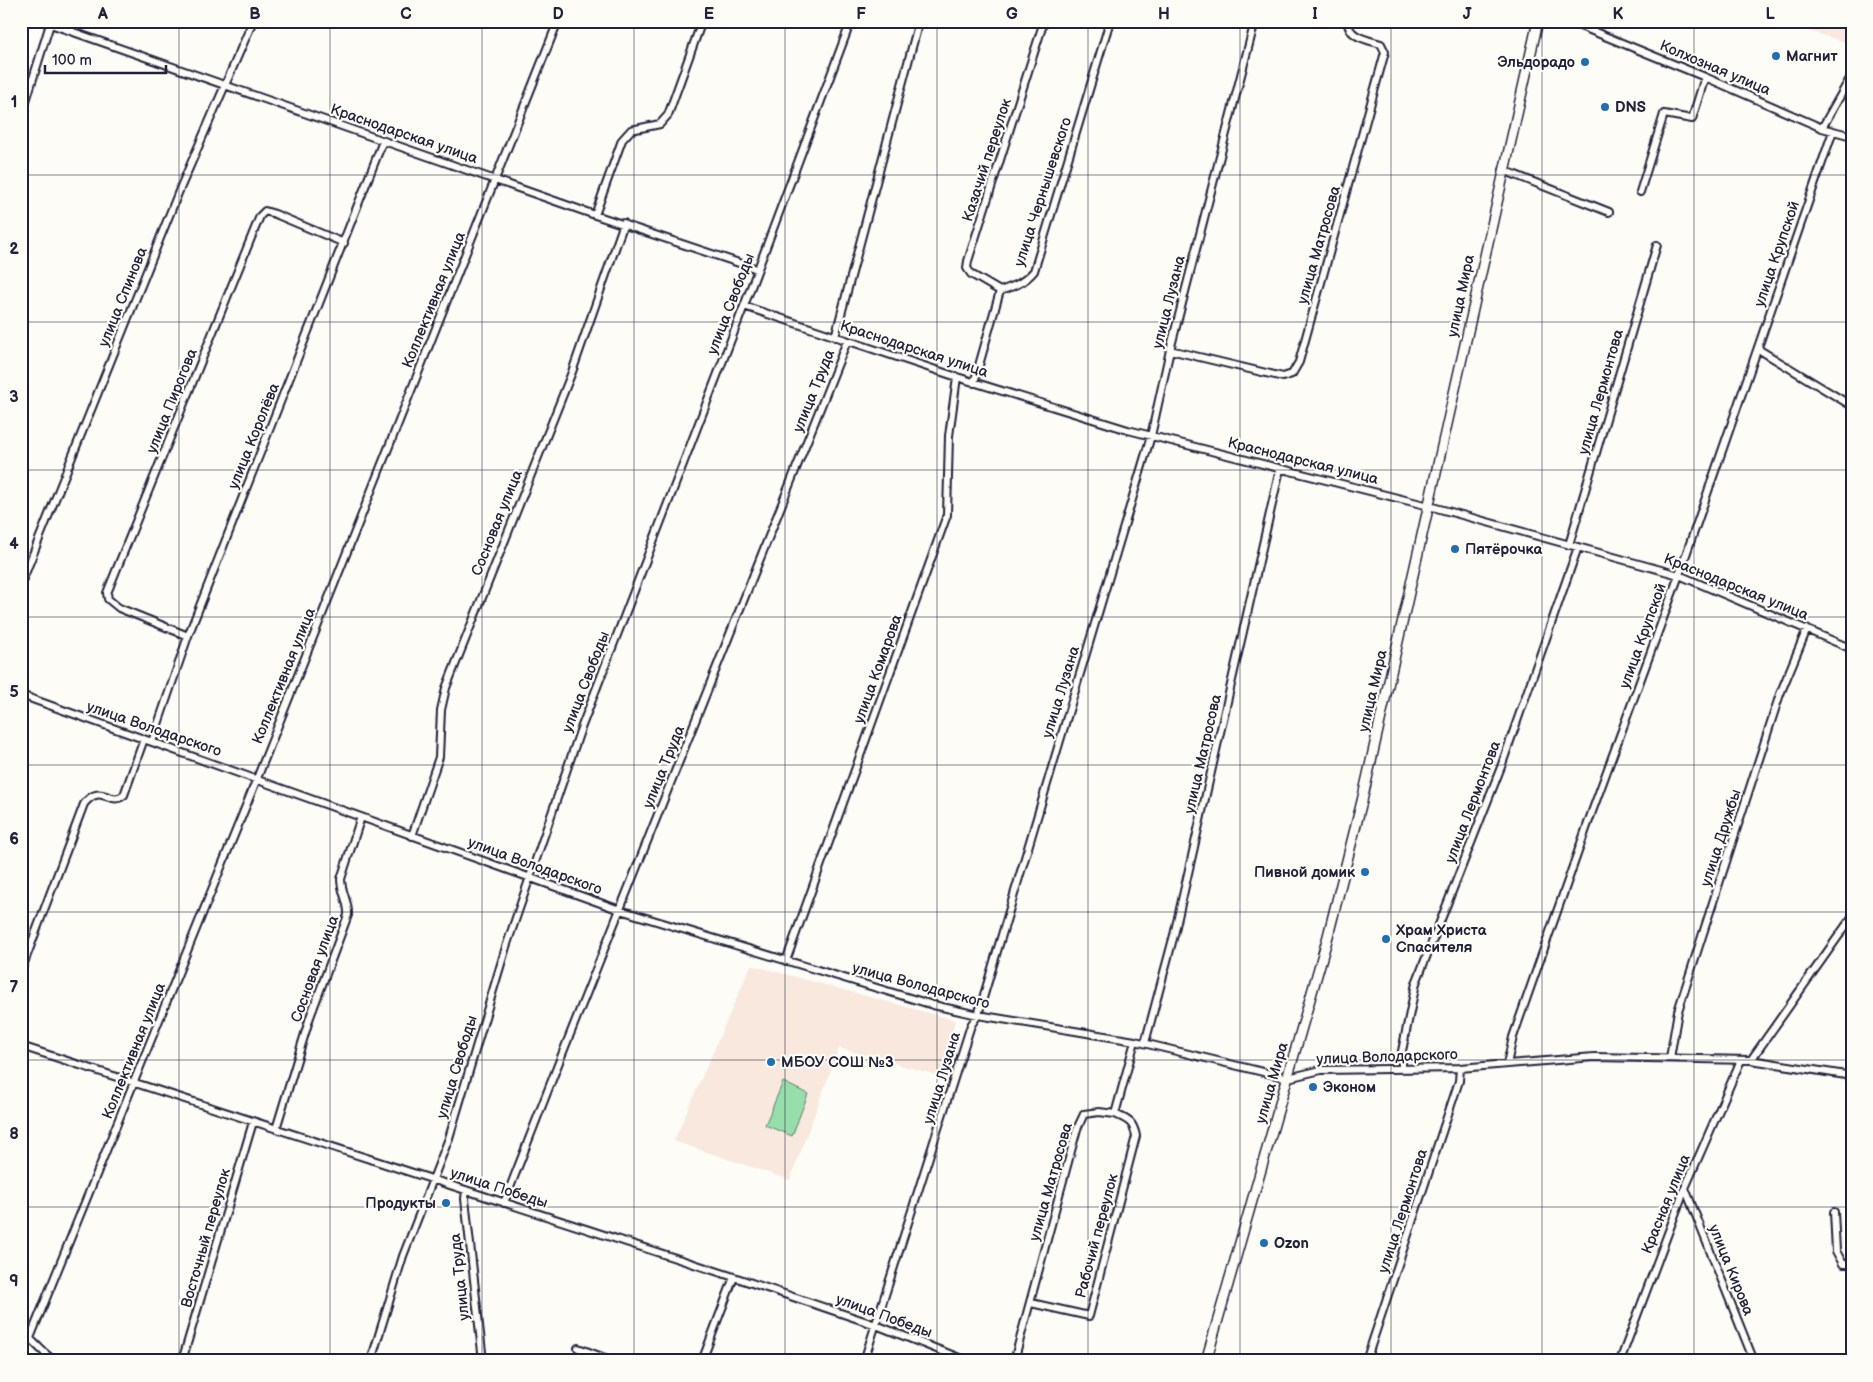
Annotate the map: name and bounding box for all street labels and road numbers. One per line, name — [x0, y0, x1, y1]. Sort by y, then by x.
street label: Колхозная улица — [1657, 36, 1773, 100]
street label: Казачий переулок — [958, 96, 1016, 224]
street label: Краснодарская улица — [328, 100, 480, 168]
street label: улица Чернышевского — [1010, 115, 1076, 269]
street label: улица Матросова — [1293, 184, 1345, 306]
street label: улица Крупской — [1750, 199, 1804, 309]
street label: Коллективная улица — [398, 229, 470, 371]
street label: улица Спинова — [94, 244, 152, 350]
street label: улица Свободы — [703, 251, 759, 357]
street label: улица Лузана — [1148, 253, 1190, 351]
street label: улица Мира — [1443, 253, 1479, 339]
street label: Краснодарская улица — [838, 316, 991, 382]
street label: улица Лермонтова — [1574, 327, 1628, 457]
street label: улица Пирогова — [142, 346, 202, 456]
street label: улица Труда — [789, 347, 839, 435]
street label: улица Королёва — [224, 380, 284, 492]
street label: Краснодарская улица — [1226, 433, 1380, 489]
street label: Сосновая улица — [467, 467, 527, 579]
street label: Краснодарская улица — [1661, 549, 1811, 625]
street label: улица Крупской — [1615, 581, 1671, 691]
street label: Коллективная улица — [248, 605, 320, 747]
street label: улица Комарова — [849, 612, 907, 726]
street label: улица Свободы — [558, 629, 614, 735]
street label: улица Лузана — [1038, 643, 1084, 740]
street label: улица Мира — [1354, 648, 1392, 734]
street label: улица Матросова — [1180, 692, 1226, 816]
street label: улица Володарского — [84, 697, 224, 761]
street label: улица Труда — [639, 723, 689, 811]
street label: улица Лермонтова — [1441, 738, 1505, 866]
street label: улица Дружбы — [1696, 787, 1746, 889]
street label: улица Володарского — [465, 833, 605, 899]
street label: Сосновая улица — [287, 913, 343, 1025]
street label: улица Володарского — [850, 959, 992, 1014]
street label: Коллективная улица — [98, 980, 170, 1122]
street label: улица Свободы — [432, 1013, 482, 1121]
street label: улица Лузана — [919, 1029, 965, 1126]
street label: улица Мира — [1251, 1040, 1293, 1126]
street label: улица Володарского — [1316, 1045, 1458, 1069]
street label: улица Матросова — [1025, 1121, 1077, 1243]
street label: улица Лермонтова — [1374, 1146, 1432, 1275]
street label: Красная улица — [1637, 1151, 1695, 1257]
street label: улица Победы — [448, 1163, 550, 1213]
street label: Восточный переулок — [177, 1166, 235, 1310]
street label: Рабочий переулок — [1071, 1172, 1123, 1300]
street label: улица Кирова — [1704, 1222, 1758, 1318]
street label: улица Труда — [446, 1232, 474, 1322]
street label: улица Победы — [833, 1290, 935, 1342]

